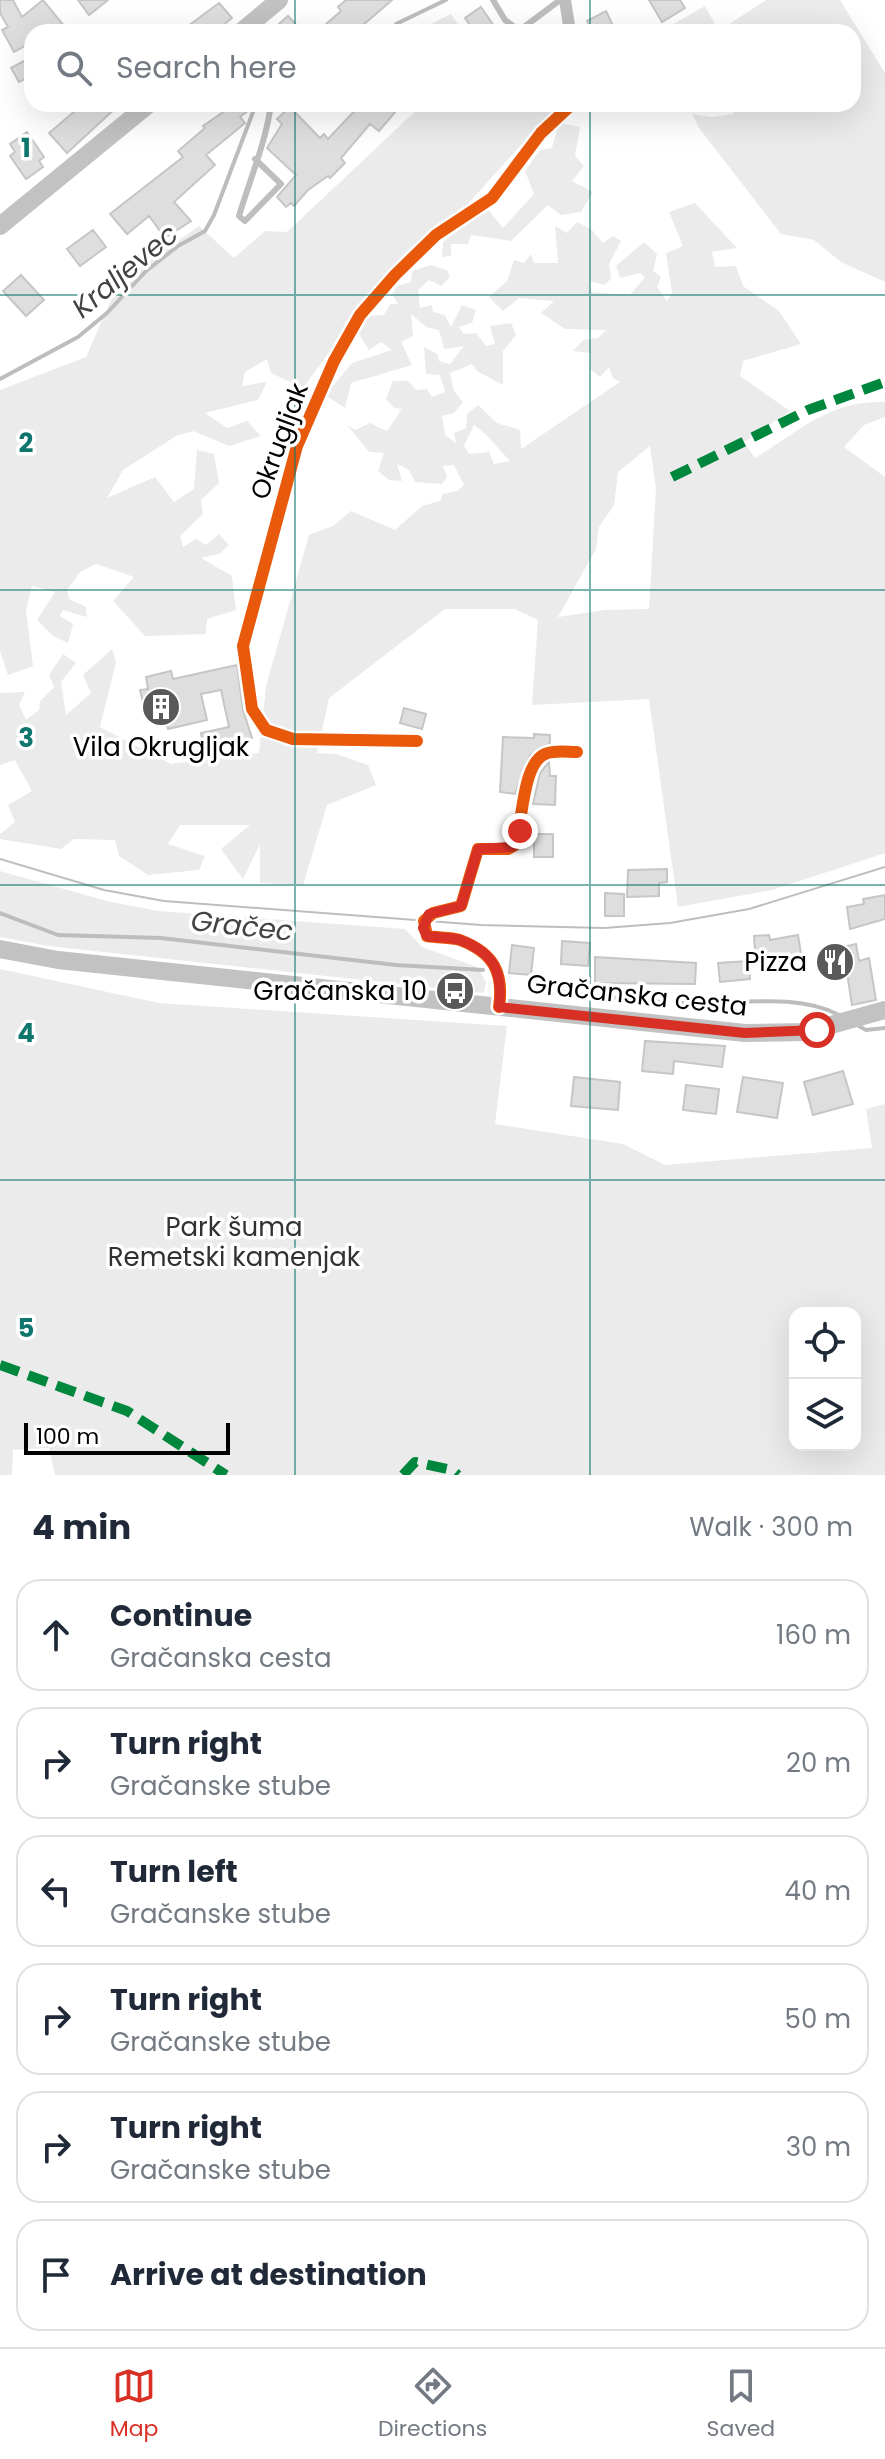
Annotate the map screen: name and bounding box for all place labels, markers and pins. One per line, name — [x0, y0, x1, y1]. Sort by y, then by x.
building icon: Vila Okrugljak — [140, 686, 182, 728]
place label: Vila Okrugljak — [73, 729, 250, 765]
restaurant icon: Pizza — [814, 941, 856, 983]
place label: Pizza — [744, 944, 807, 980]
bus stop icon: Gračanska 10 — [434, 970, 476, 1012]
place label: Gračanska 10 — [253, 973, 427, 1009]

